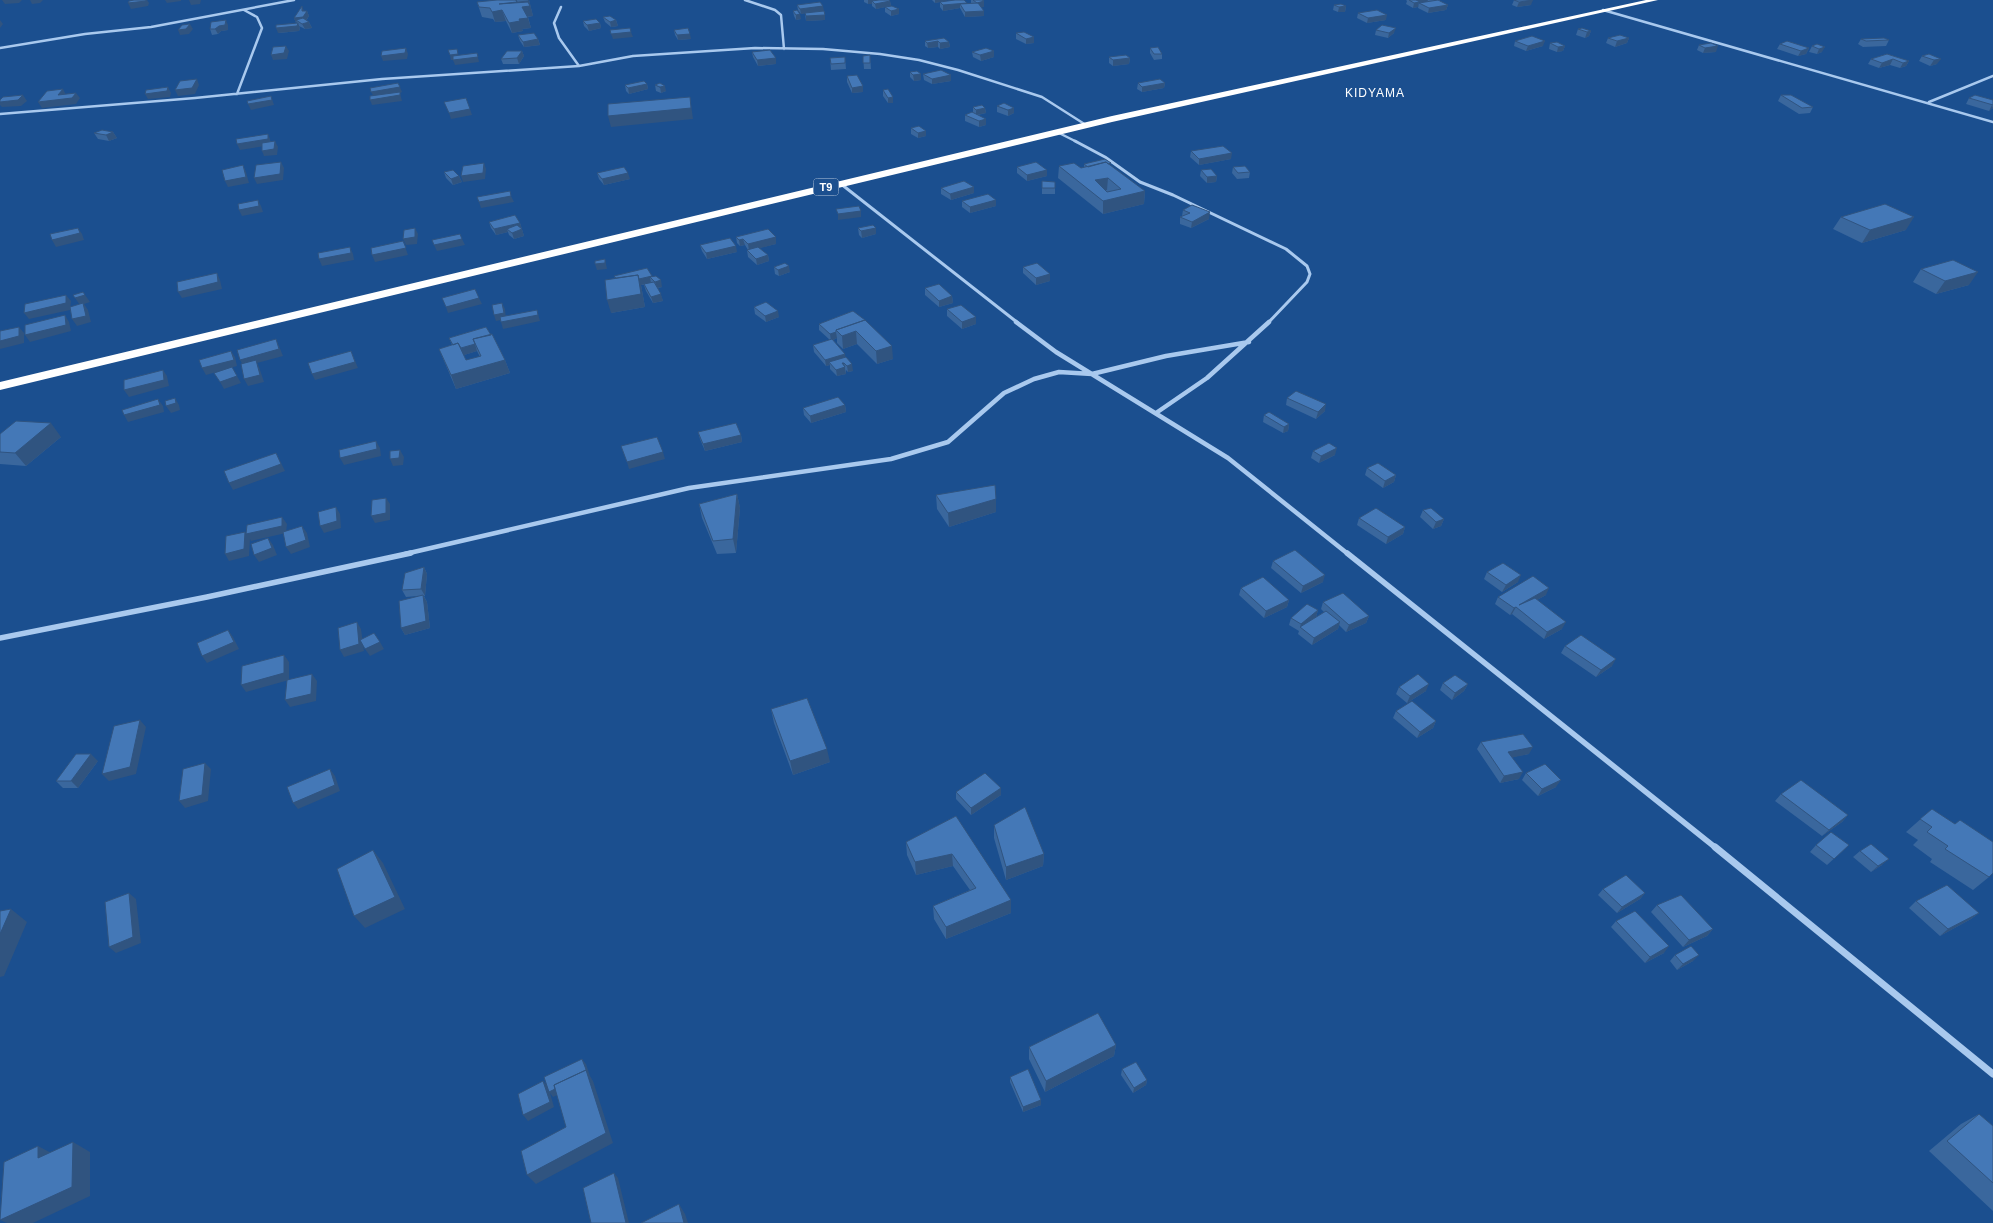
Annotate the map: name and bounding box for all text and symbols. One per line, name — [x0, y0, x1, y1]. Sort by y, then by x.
district label: KIDYAMA — [1345, 86, 1405, 100]
road number: T9 — [814, 178, 838, 196]

